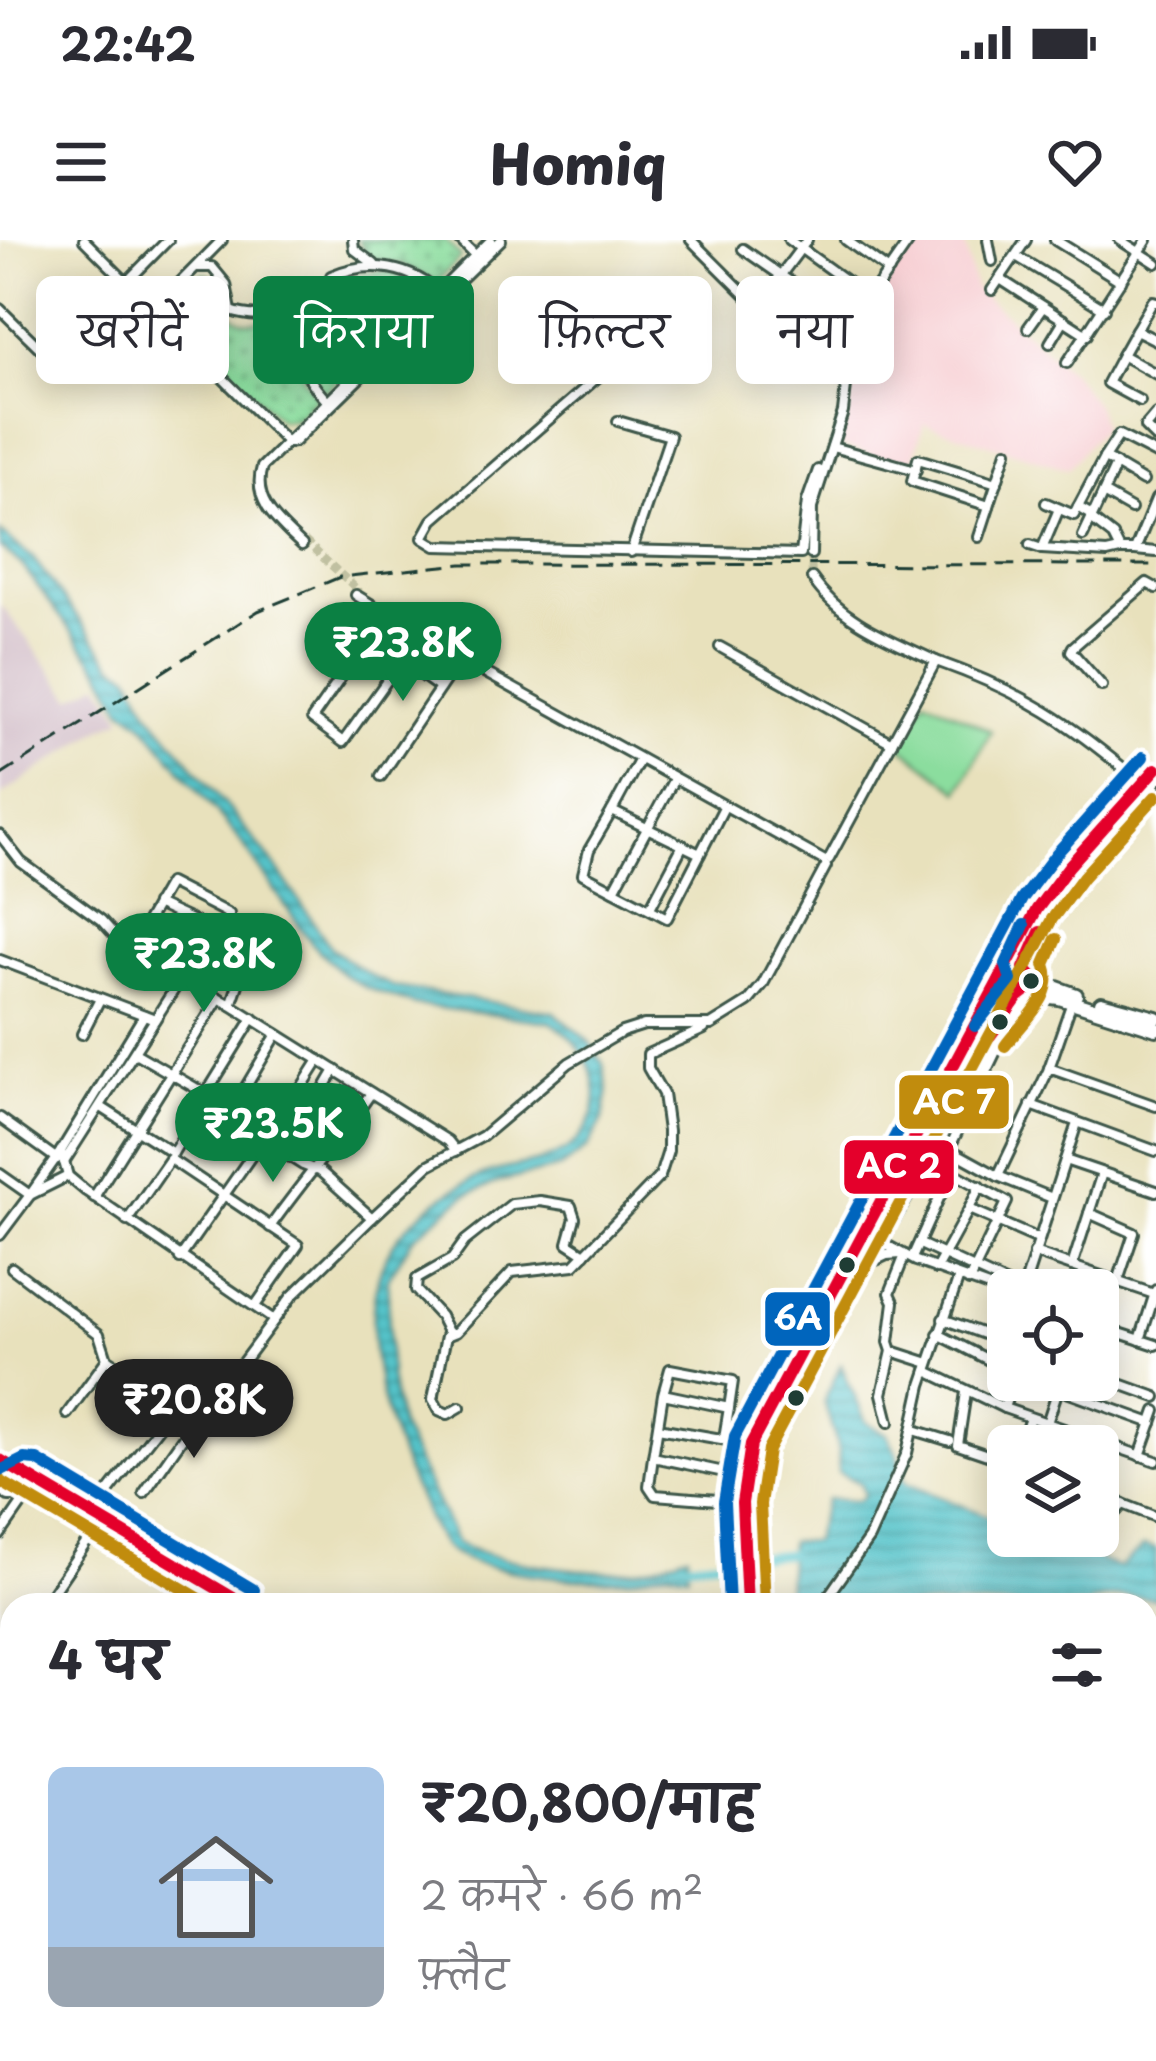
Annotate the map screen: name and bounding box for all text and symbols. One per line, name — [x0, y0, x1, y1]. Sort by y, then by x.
text: 22:42 — [60, 8, 196, 76]
text: Homiq — [490, 122, 666, 203]
icon: menu — [48, 129, 114, 195]
icon: heart — [1042, 129, 1108, 195]
chip: खरीदें — [36, 276, 229, 384]
chip: किराया — [253, 276, 474, 384]
chip: फ़िल्टर — [498, 276, 712, 384]
chip: नया — [736, 276, 894, 384]
pin: ₹23.8K — [305, 602, 501, 704]
text: ₹23.8K — [331, 611, 475, 670]
pin: ₹23.8K — [106, 913, 302, 1015]
text: ₹23.8K — [132, 922, 276, 981]
unlabelled marker — [1020, 970, 1042, 992]
unlabelled marker — [989, 1011, 1011, 1033]
line badge: AC 7 — [897, 1073, 1011, 1131]
text: AC 7 — [913, 1075, 995, 1125]
pin: ₹23.5K — [175, 1083, 371, 1185]
text: ₹23.5K — [202, 1092, 344, 1151]
line badge: AC 2 — [842, 1138, 956, 1196]
text: AC 2 — [857, 1139, 941, 1189]
unlabelled marker — [836, 1254, 858, 1276]
map controls — [987, 1269, 1119, 1557]
button: locate — [987, 1269, 1119, 1401]
line badge: 6A — [763, 1290, 832, 1348]
text: 6A — [773, 1291, 823, 1341]
pin: ₹20.8K — [96, 1359, 292, 1461]
text: ₹20.8K — [121, 1368, 267, 1427]
unlabelled marker — [785, 1387, 807, 1409]
button: layers — [987, 1425, 1119, 1557]
text: 4 घर — [48, 1619, 167, 1696]
icon: filters — [1044, 1632, 1110, 1698]
text: ₹20,800/माह — [420, 1762, 757, 1839]
icon: home — [144, 1815, 288, 1959]
text: 2 कमरे · 66 m² — [420, 1864, 703, 1923]
text: फ़्लैट — [420, 1943, 509, 2002]

